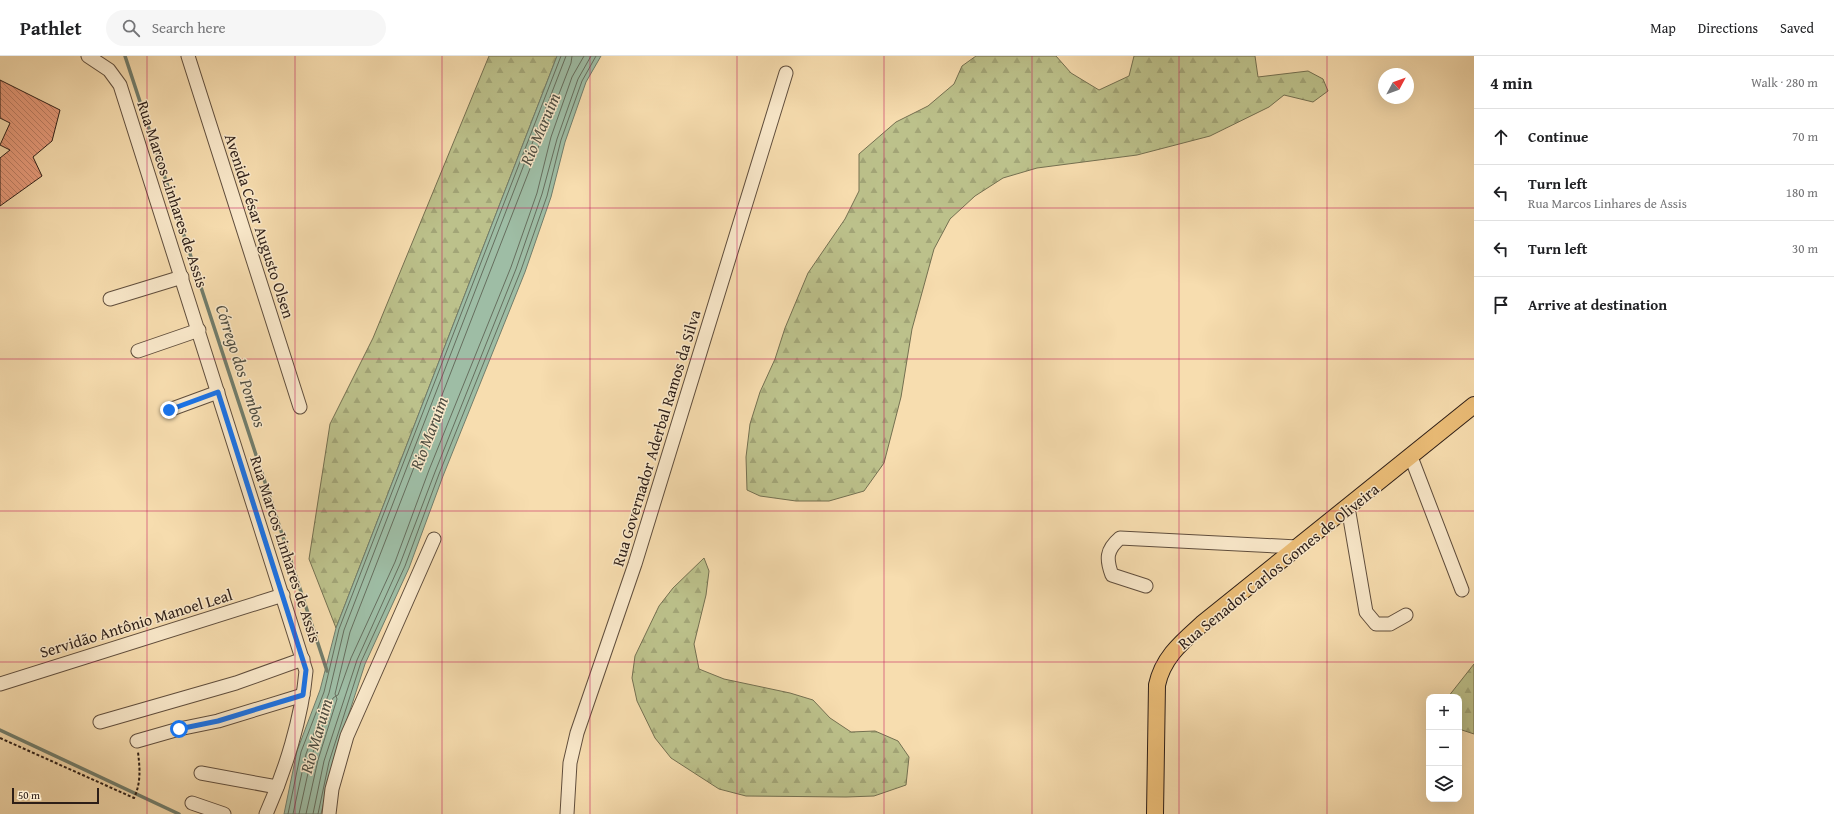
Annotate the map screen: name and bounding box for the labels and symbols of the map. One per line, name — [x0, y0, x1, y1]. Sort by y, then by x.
north arrow — [1378, 68, 1414, 104]
water label: Rio Maruim — [513, 88, 566, 170]
street label: Rua Marcos Linhares de Assis — [131, 97, 215, 291]
street label: Avenida César Augusto Olsen — [219, 130, 301, 322]
water label: Córrego dos Pombos — [210, 301, 273, 431]
street label: Rua Governador Aderbal Ramos da Silva — [605, 306, 707, 569]
water label: Rio Maruim — [403, 392, 454, 474]
route end — [160, 401, 178, 419]
street label: Rua Marcos Linhares de Assis — [244, 452, 328, 646]
street label: Rua Senador Carlos Gomes de Oliveira — [1172, 477, 1384, 655]
street label: Servidão Antônio Manoel Leal — [37, 582, 236, 664]
water label: Rio Maruim — [293, 695, 338, 777]
route start — [170, 720, 188, 738]
scale bar — [12, 786, 99, 805]

